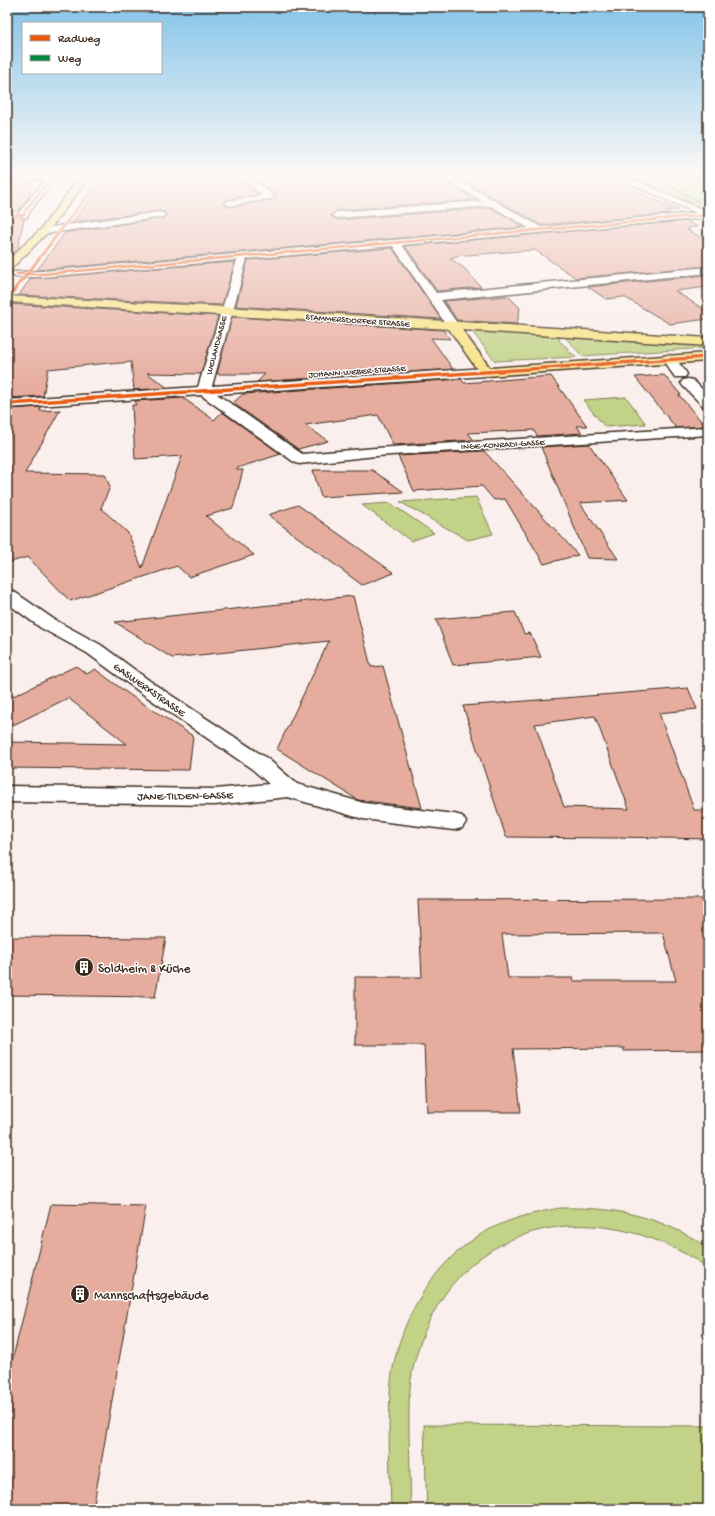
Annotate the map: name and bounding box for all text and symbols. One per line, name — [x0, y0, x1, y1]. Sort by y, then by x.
legend — [22, 22, 162, 74]
text: Radweg — [58, 33, 100, 47]
text: Weg — [58, 53, 81, 67]
street label: STAMMERSDORFER STRASSE — [305, 312, 411, 331]
street label: WEILANDGASSE — [204, 314, 231, 376]
street label: JOHANN-WEBER-STRASSE — [308, 364, 407, 381]
street label: INGE-KONRADI-GASSE — [461, 438, 546, 453]
street label: GASWERKSTRASSE — [111, 661, 188, 721]
street label: JANE-TILDEN-GASSE — [137, 790, 234, 804]
building icon: Soldheim & Küche — [73, 956, 95, 978]
place label: Soldheim & Küche — [98, 962, 191, 977]
building icon: Mannschaftsgebäude — [69, 1283, 91, 1305]
place label: Mannschaftsgebäude — [94, 1289, 209, 1304]

